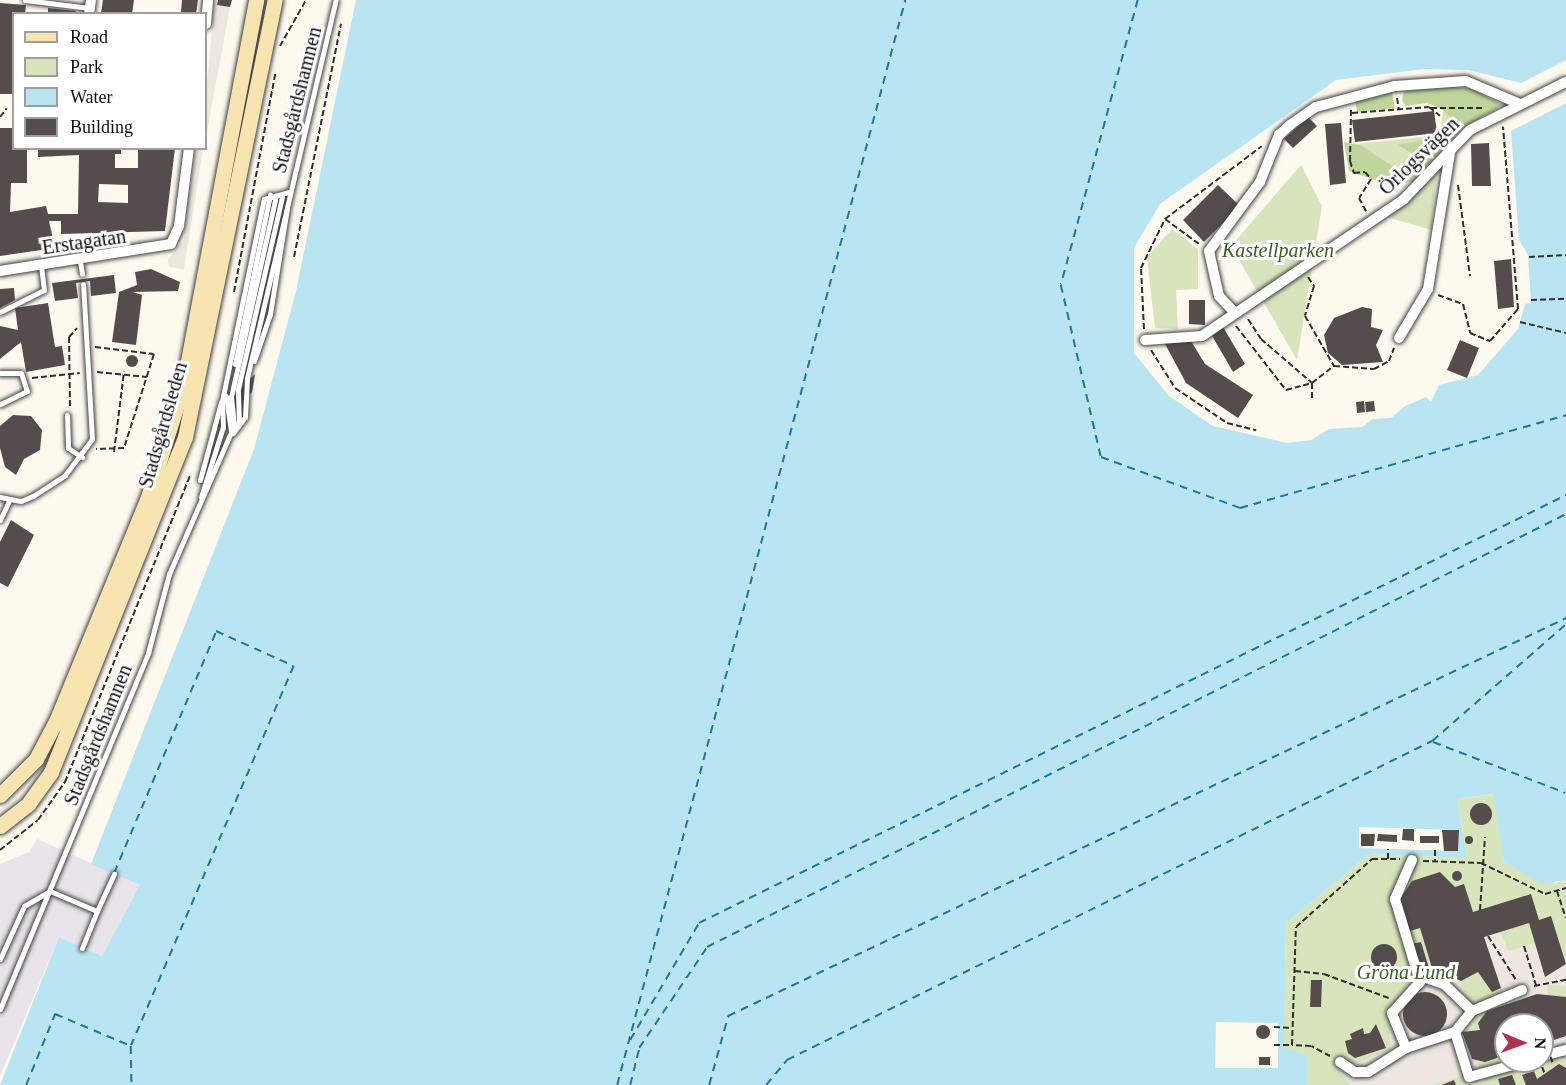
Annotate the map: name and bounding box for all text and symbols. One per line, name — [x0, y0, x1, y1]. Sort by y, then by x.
legend — [12, 12, 207, 150]
street label: Stadsgårdshamnen — [267, 24, 327, 176]
text: Road — [70, 27, 108, 47]
text: Park — [70, 57, 103, 77]
text: Water — [70, 87, 113, 107]
street label: Örlogsvägen — [1374, 112, 1464, 200]
text: Building — [70, 117, 133, 137]
street label: Erstagatan — [41, 224, 127, 260]
park label: Kastellparken — [1222, 238, 1334, 262]
street label: Stadsgårdsleden — [134, 359, 192, 491]
street label: Stadsgårdshamnen — [59, 661, 137, 809]
park label: Gröna Lund — [1357, 960, 1455, 984]
north arrow — [1494, 1013, 1554, 1073]
text: N — [1532, 1037, 1549, 1049]

